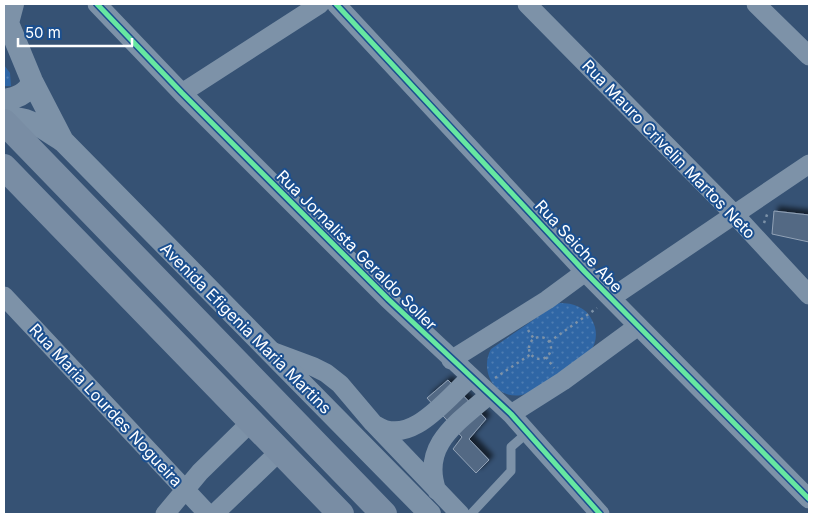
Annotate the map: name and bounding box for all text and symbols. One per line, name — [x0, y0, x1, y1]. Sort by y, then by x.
scale bar — [18, 15, 131, 47]
text: 50 m — [25, 23, 61, 42]
street label: Rua Mauro Crivelin Martos Neto — [578, 55, 760, 243]
street label: Rua Jornalista Geraldo Soller — [273, 166, 441, 334]
street label: Rua Seiche Abe — [531, 196, 627, 296]
street label: Avenida Efigenia Maria Martins — [156, 238, 336, 418]
street label: Rua Maria Lourdes Nogueira — [25, 319, 187, 491]

